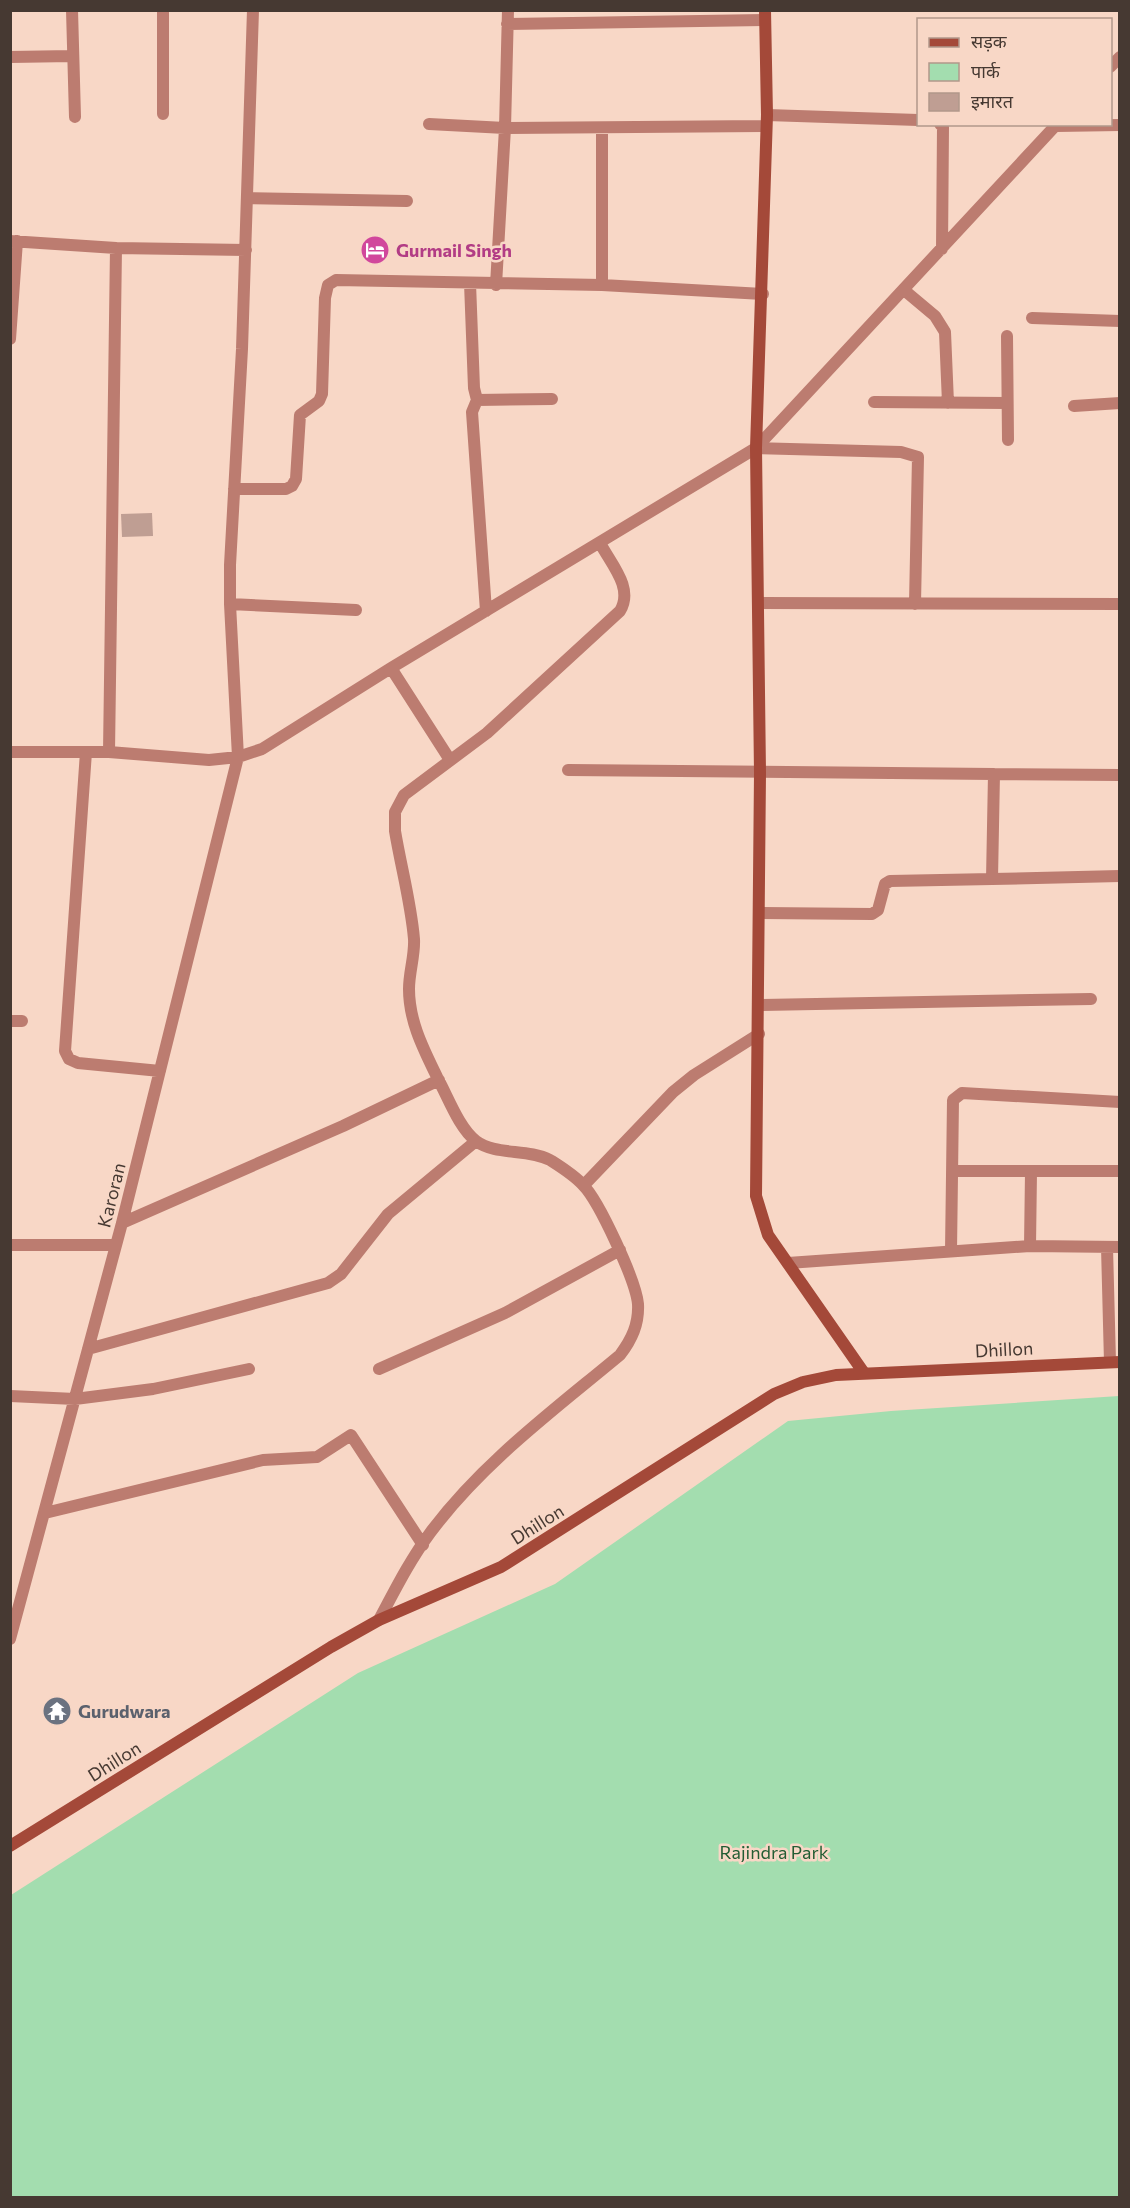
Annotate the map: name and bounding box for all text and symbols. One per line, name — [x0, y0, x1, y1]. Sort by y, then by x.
legend — [917, 18, 1112, 126]
text: सड़क — [971, 30, 1008, 52]
text: पार्क — [971, 60, 1001, 82]
text: इमारत — [971, 90, 1014, 112]
hotel icon: Gurmail Singh — [359, 234, 391, 266]
place label: Gurmail Singh — [396, 239, 512, 261]
street label: Karoran — [92, 1160, 130, 1230]
street label: Dhillon — [974, 1336, 1034, 1362]
street label: Dhillon — [506, 1499, 568, 1549]
temple icon: Gurudwara — [41, 1695, 73, 1727]
place label: Gurudwara — [78, 1700, 171, 1722]
street label: Dhillon — [83, 1736, 145, 1786]
park label: Rajindra Park — [720, 1841, 829, 1863]

